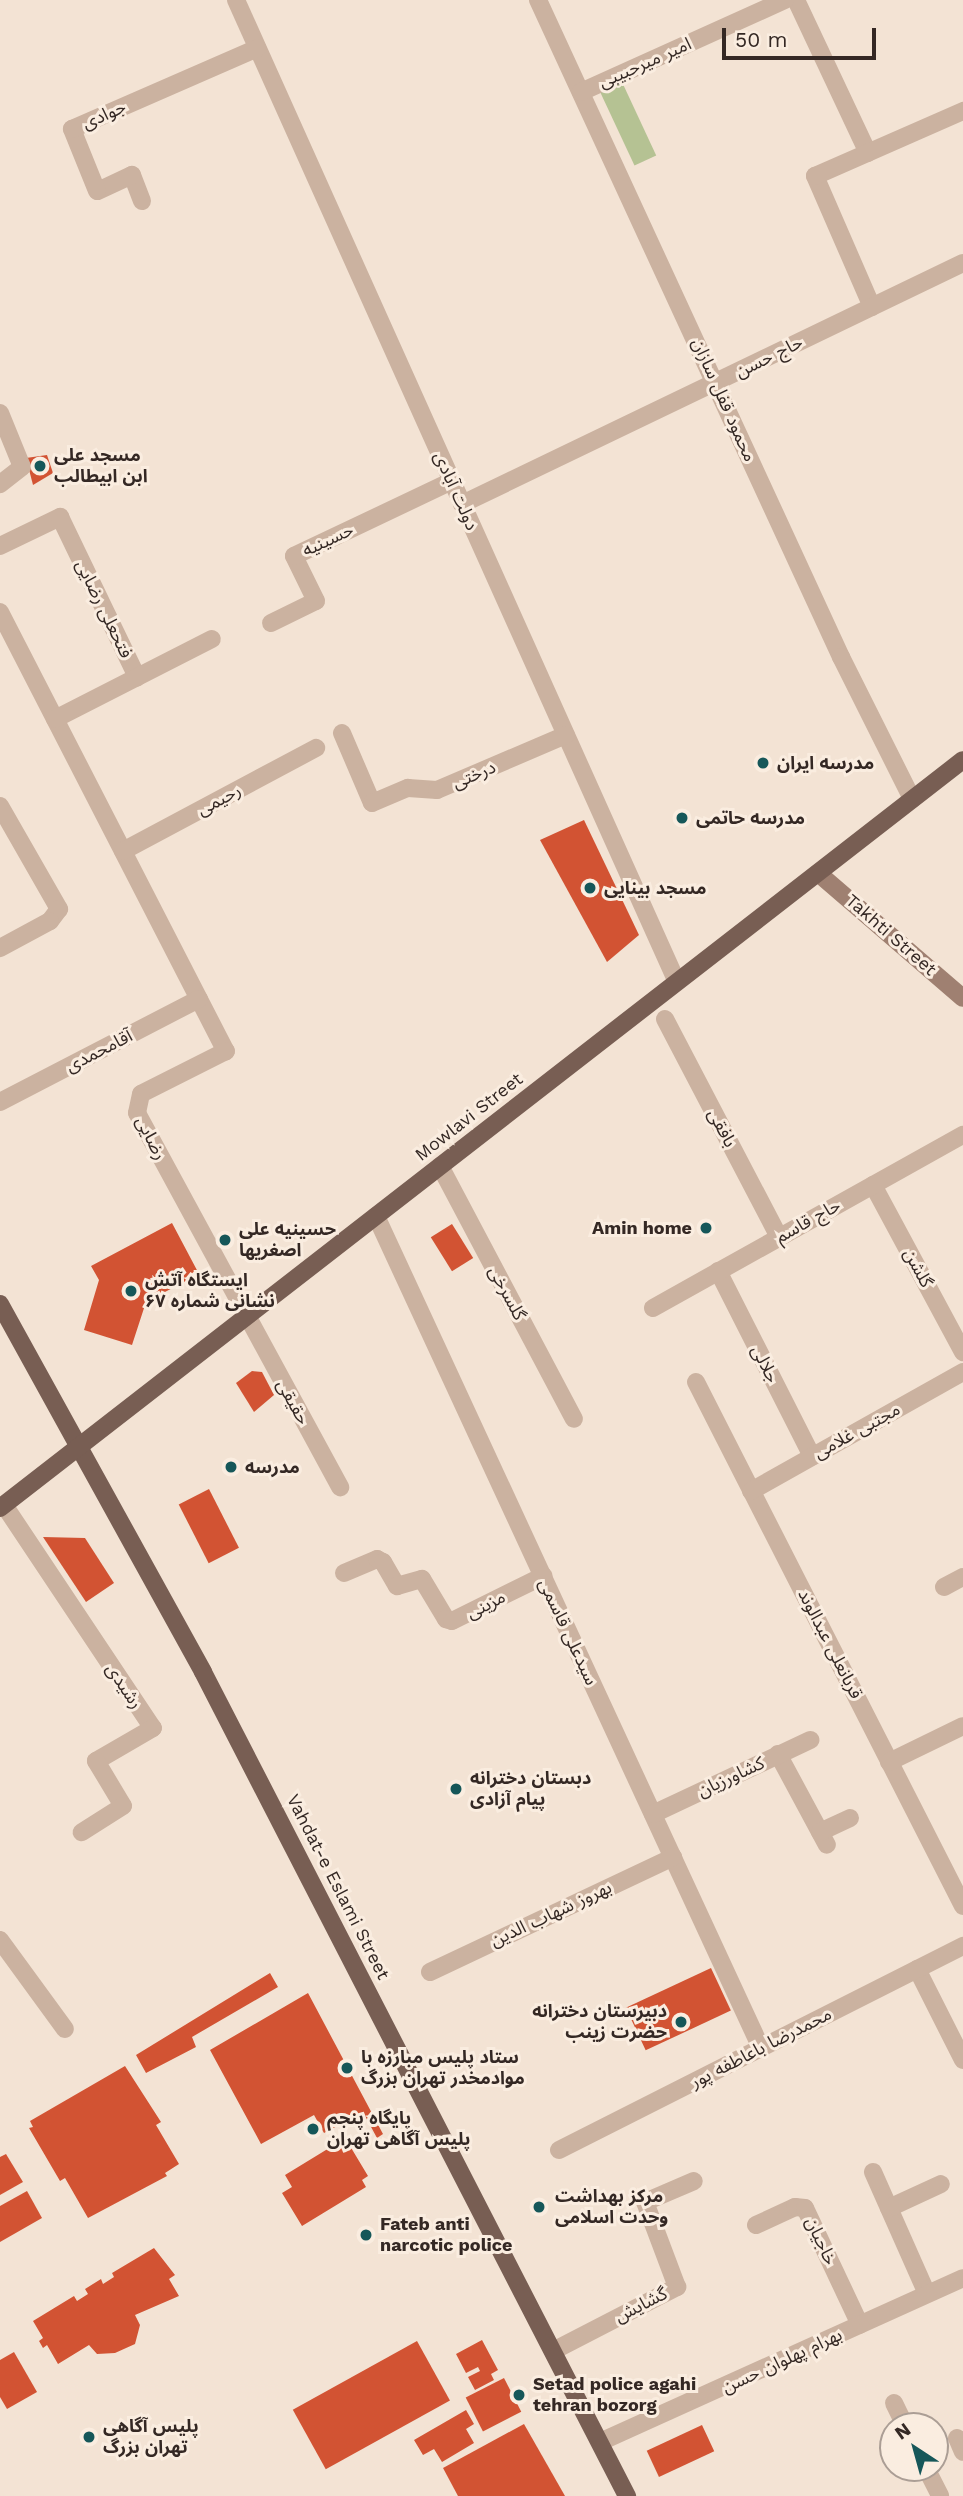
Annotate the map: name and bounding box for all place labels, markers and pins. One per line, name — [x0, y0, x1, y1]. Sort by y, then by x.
place label: مسجد علی ابن ابیطالب — [54, 445, 148, 488]
marker: مسجد علی ابن ابیطالب — [32, 458, 48, 474]
place label: مدرسه ایران — [777, 752, 874, 774]
marker: مدرسه ایران — [755, 755, 771, 771]
place label: مدرسه حاتمی — [696, 807, 805, 829]
marker: مدرسه حاتمی — [674, 810, 690, 826]
place label: مسجد بینایی — [604, 877, 707, 899]
marker: مسجد بینایی — [582, 880, 598, 896]
place label: Amin home — [592, 1217, 692, 1239]
place label: حسینیه علی اصغریها — [239, 1219, 336, 1262]
marker: Amin home — [698, 1220, 714, 1236]
marker: حسینیه علی اصغریها — [217, 1232, 233, 1248]
place label: ایستگاه آتش نشانی شماره ۶۷ — [145, 1270, 275, 1312]
marker: ایستگاه آتش نشانی شماره ۶۷ — [123, 1283, 139, 1299]
place label: مدرسه — [245, 1456, 300, 1478]
marker: مدرسه — [223, 1459, 239, 1475]
place label: دبستان دخترانه پیام آزادی — [470, 1768, 591, 1810]
marker: دبستان دخترانه پیام آزادی — [448, 1781, 464, 1797]
place label: دبیرستان دخترانه حضرت زینب — [532, 2001, 667, 2044]
marker: دبیرستان دخترانه حضرت زینب — [673, 2014, 689, 2030]
place label: ستاد پلیس مبارزه با موادمخدر تهران بزرگ — [361, 2047, 525, 2090]
marker: ستاد پلیس مبارزه با موادمخدر تهران بزرگ — [339, 2060, 355, 2076]
place label: پایگاه پنجم پلیس آگاهی تهران — [327, 2108, 471, 2150]
marker: پایگاه پنجم پلیس آگاهی تهران — [305, 2121, 321, 2137]
place label: مرکز بهداشت وحدت اسلامی — [555, 2186, 668, 2228]
marker: مرکز بهداشت وحدت اسلامی — [529, 2197, 549, 2217]
place label: Fateb anti narcotic police — [380, 2214, 512, 2256]
marker: Fateb anti narcotic police — [358, 2227, 374, 2243]
place label: Setad police agahi tehran bozorg — [533, 2374, 696, 2416]
marker: Setad police agahi tehran bozorg — [511, 2387, 527, 2403]
place label: پلیس آگاهی تهران بزرگ — [103, 2416, 199, 2458]
marker: پلیس آگاهی تهران بزرگ — [81, 2429, 97, 2445]

